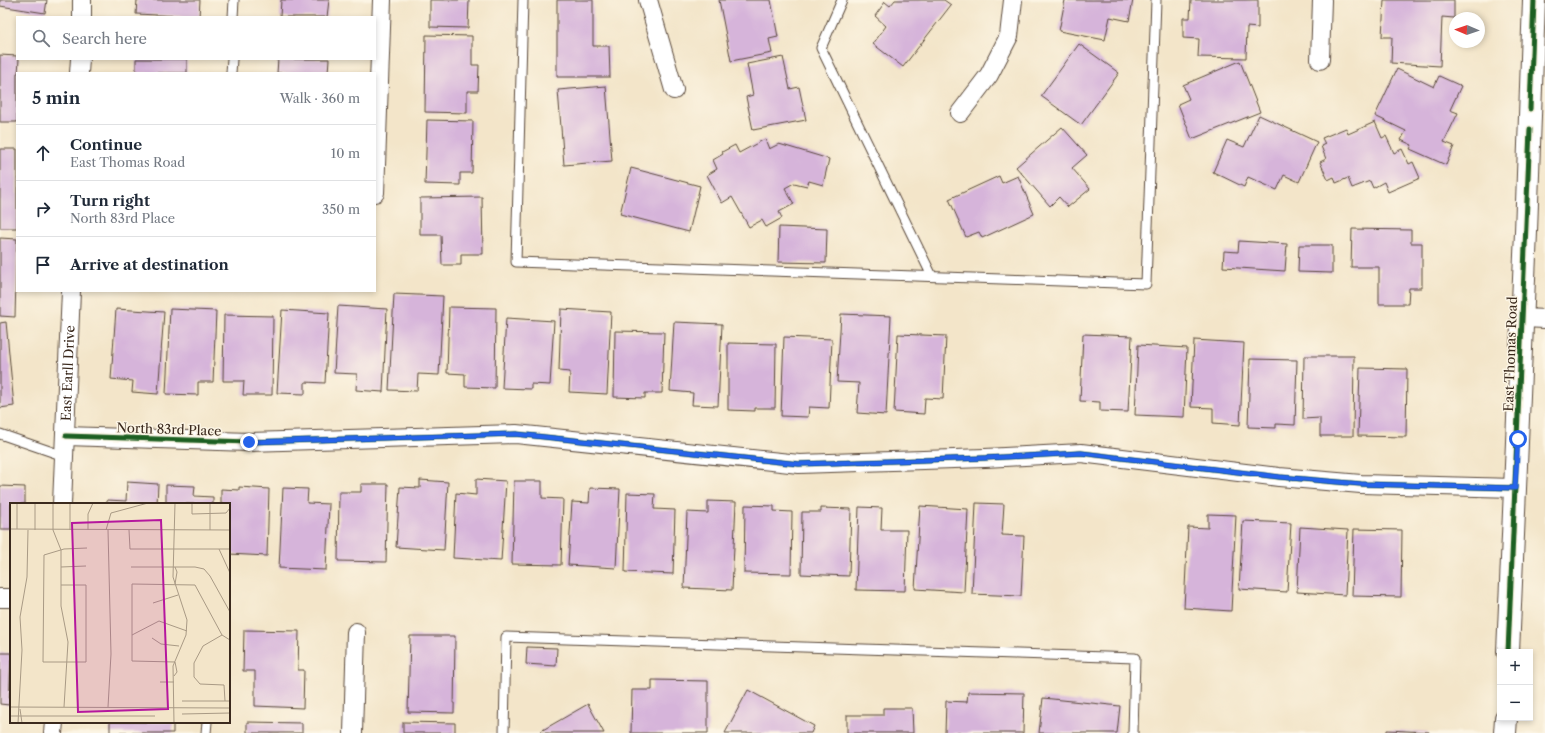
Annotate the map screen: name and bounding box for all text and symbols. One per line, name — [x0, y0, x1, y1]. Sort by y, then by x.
north arrow — [1449, 12, 1485, 48]
search box — [16, 16, 376, 60]
icon: search — [30, 27, 52, 49]
text: Search here — [62, 29, 147, 48]
text: 5 min — [32, 88, 80, 108]
text: Walk · 360 m — [280, 90, 360, 106]
text: Continue — [70, 135, 142, 154]
icon: ahead — [32, 142, 54, 164]
text: 10 m — [331, 145, 360, 161]
text: East Thomas Road — [70, 154, 185, 170]
text: Turn right — [70, 191, 150, 210]
icon: right — [32, 198, 54, 220]
text: 350 m — [322, 201, 360, 217]
text: North 83rd Place — [70, 210, 175, 226]
icon: arrive — [32, 254, 54, 276]
text: Arrive at destination — [70, 255, 229, 274]
street label: East Thomas Road — [1500, 296, 1520, 412]
street label: East Earll Drive — [58, 325, 78, 421]
street label: North 83rd Place — [116, 419, 222, 439]
route start — [1509, 430, 1527, 448]
route end — [240, 433, 258, 451]
inset map — [10, 503, 230, 723]
map controls — [1497, 649, 1533, 721]
button: + — [1497, 649, 1533, 685]
button: − — [1497, 685, 1533, 721]

